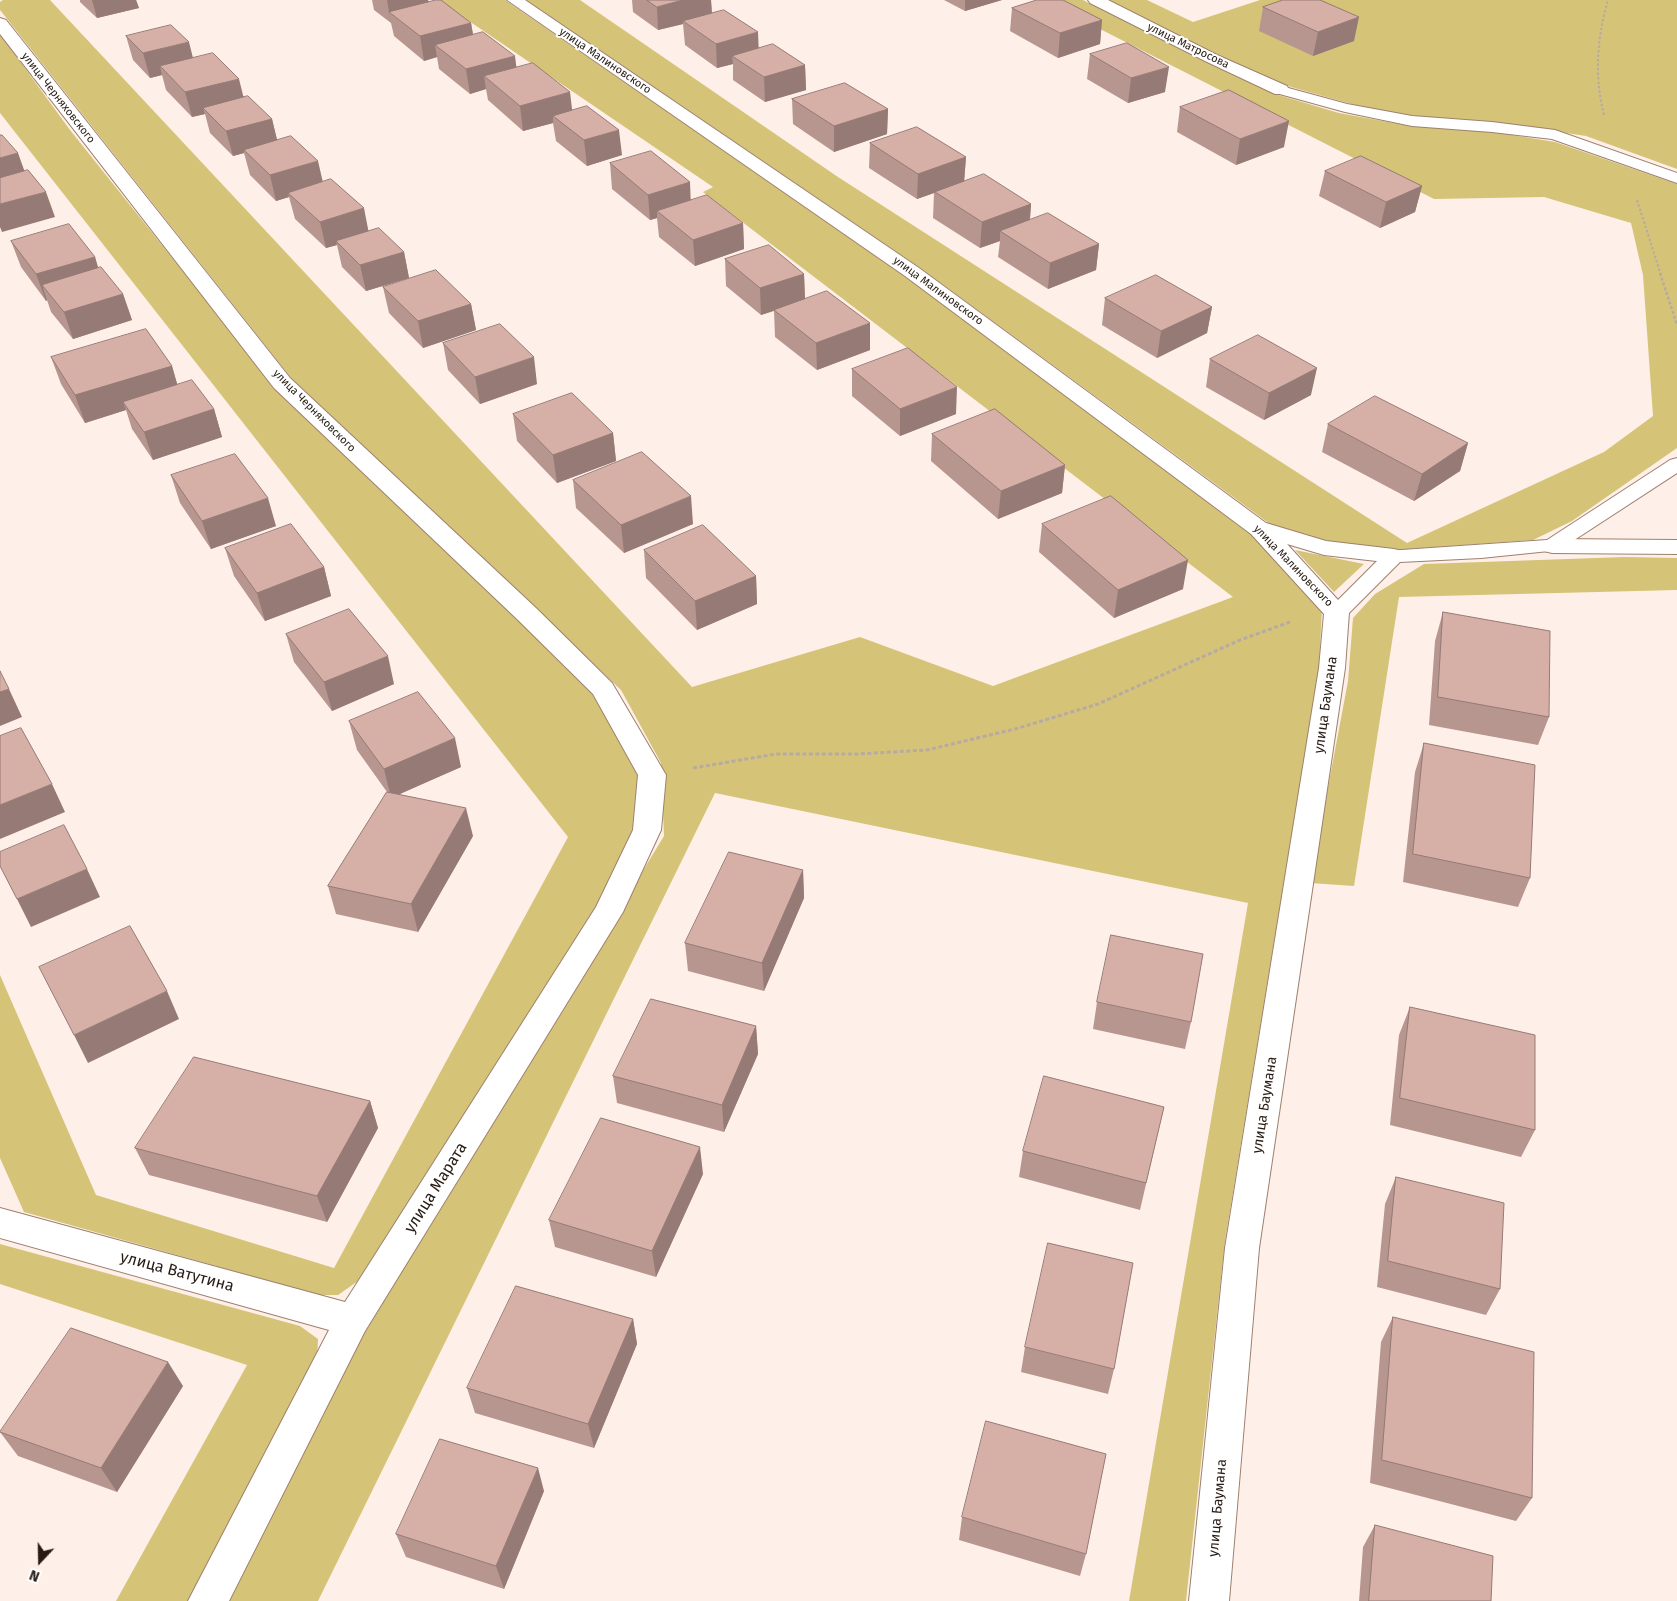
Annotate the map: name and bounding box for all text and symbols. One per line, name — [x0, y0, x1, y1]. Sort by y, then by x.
street label: улица Матросова — [1145, 20, 1231, 72]
street label: улица Малиновского — [556, 25, 654, 97]
street label: улица Черняховского — [19, 50, 97, 146]
street label: улица Малиновского — [890, 254, 986, 328]
street label: улица Черняховского — [270, 367, 358, 455]
street label: улица Малиновского — [1251, 522, 1335, 610]
street label: улица Баумана — [1311, 655, 1341, 755]
street label: улица Баумана — [1249, 1055, 1281, 1155]
street label: улица Марата — [401, 1139, 471, 1237]
street label: улица Ватутина — [118, 1248, 236, 1296]
street label: улица Баумана — [1205, 1458, 1231, 1558]
north arrow — [15, 1536, 65, 1586]
text: N — [27, 1566, 42, 1585]

